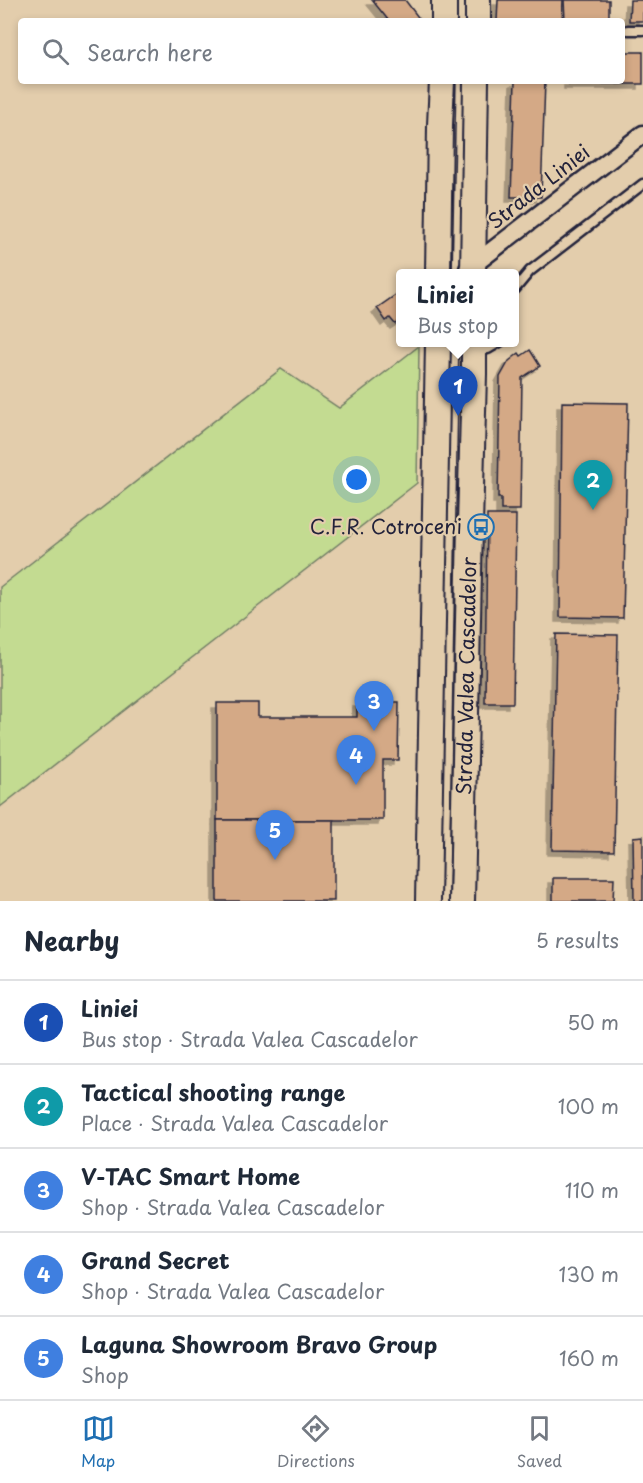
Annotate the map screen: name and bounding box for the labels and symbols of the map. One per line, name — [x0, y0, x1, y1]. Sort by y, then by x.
street label: Strada Liniei — [481, 137, 596, 236]
pin: 1 — [438, 366, 478, 416]
pin: 2 — [574, 460, 612, 510]
your location — [342, 465, 371, 494]
place label: C.F.R. Cotroceni — [310, 511, 462, 541]
bus stop icon: C.F.R. Cotroceni — [466, 512, 496, 542]
street label: Strada Valea Cascadelor — [448, 556, 483, 795]
pin: 3 — [354, 682, 394, 731]
pin: 4 — [336, 736, 376, 785]
pin: 5 — [256, 810, 294, 860]

